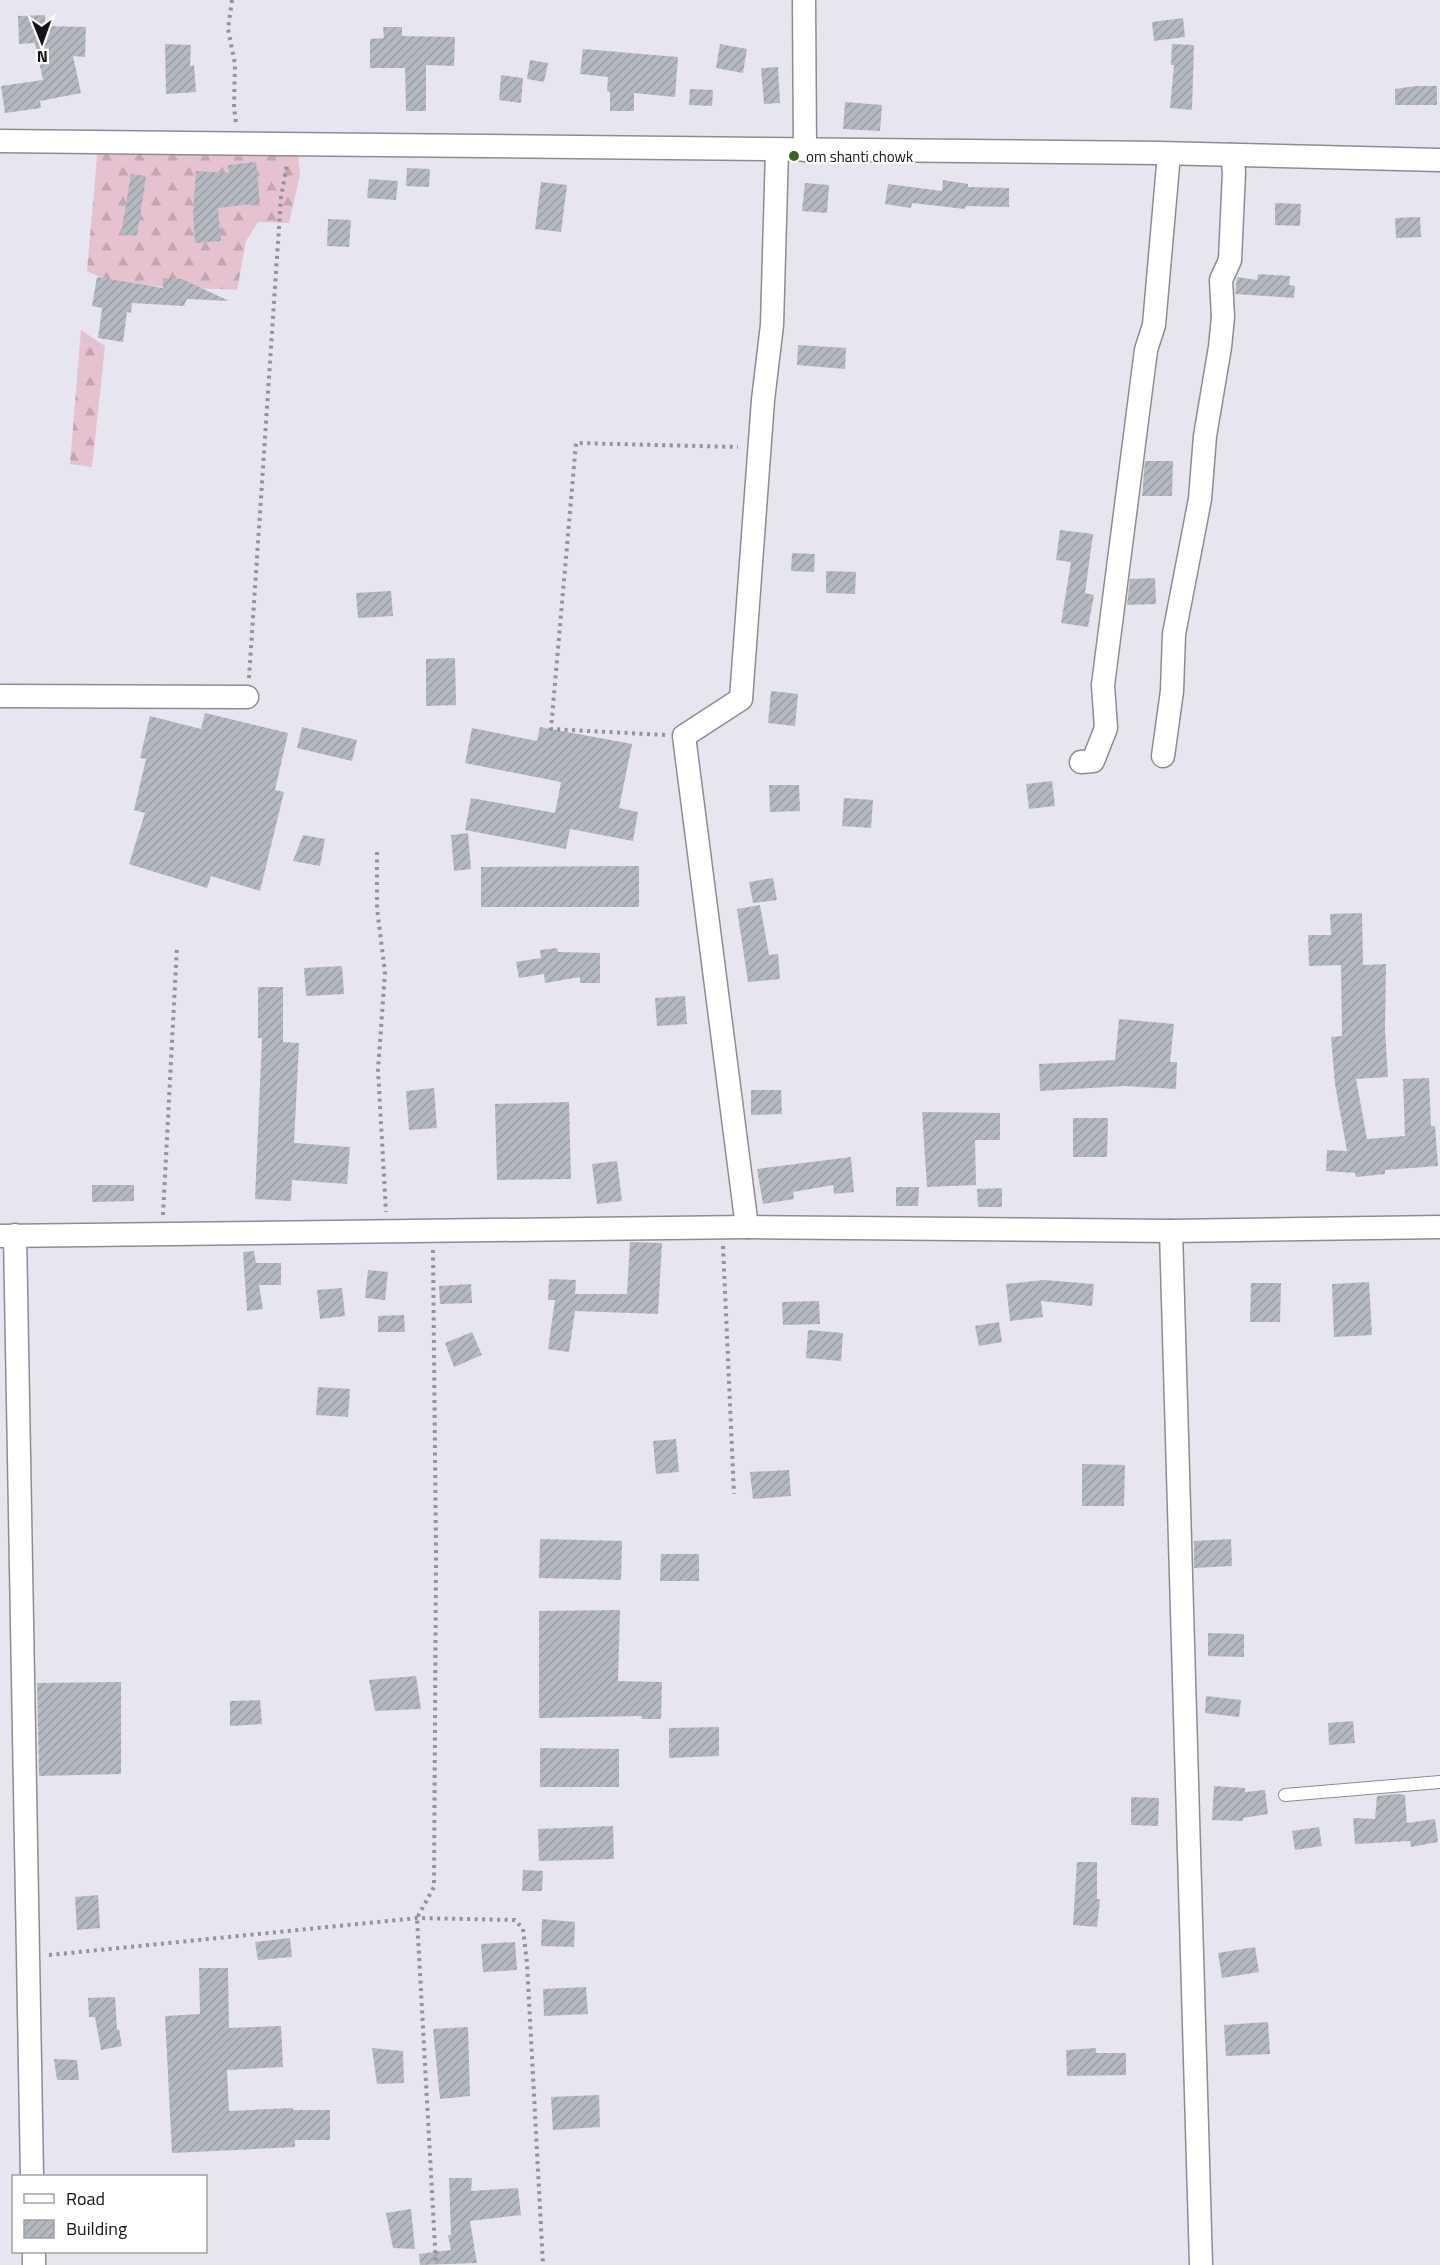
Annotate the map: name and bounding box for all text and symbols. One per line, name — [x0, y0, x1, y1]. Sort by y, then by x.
north arrow — [12, 12, 72, 72]
text: N — [37, 45, 48, 69]
place label: om shanti chowk — [806, 145, 913, 168]
marker: om shanti chowk — [787, 149, 801, 163]
legend — [12, 2175, 207, 2253]
text: Road — [66, 2185, 105, 2212]
text: Building — [66, 2215, 127, 2242]

